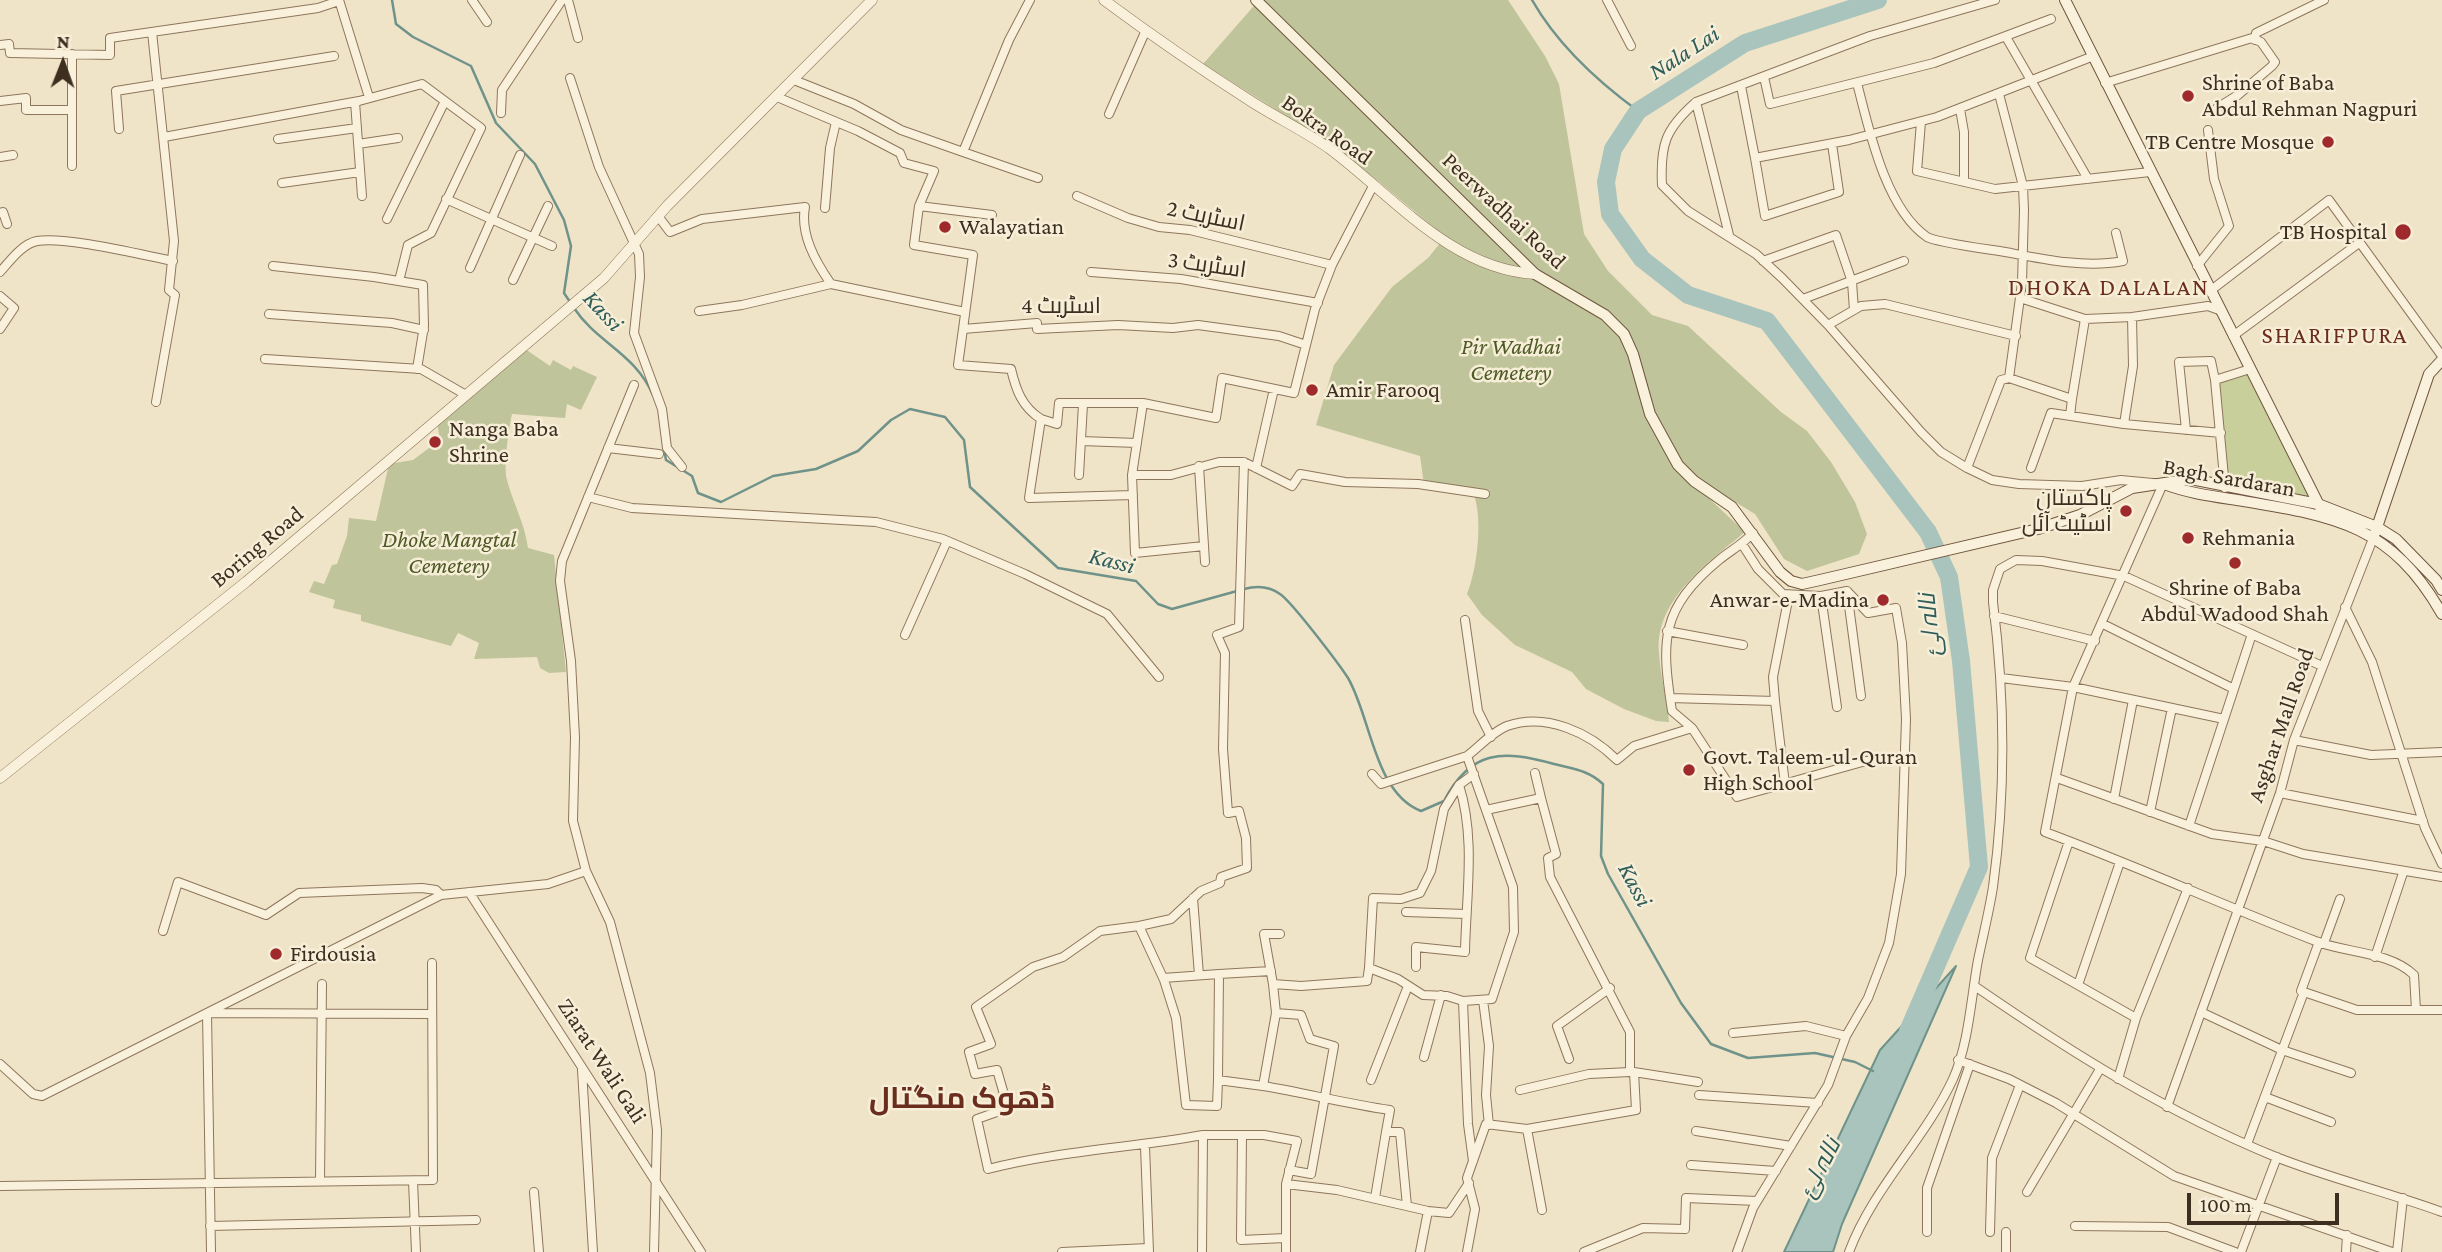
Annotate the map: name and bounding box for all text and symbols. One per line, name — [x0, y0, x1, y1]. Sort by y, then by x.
water label: Nala Lai — [1643, 20, 1725, 86]
north arrow — [28, 28, 98, 98]
text: N — [57, 31, 70, 52]
place label: Shrine of Baba Abdul Rehman Nagpuri — [2202, 69, 2417, 123]
marker: Shrine of Baba Abdul Rehman Nagpuri — [2180, 88, 2196, 104]
street label: Bokra Road — [1276, 89, 1378, 171]
place label: TB Centre Mosque — [2145, 128, 2314, 156]
marker: TB Centre Mosque — [2320, 134, 2336, 150]
street label: Peerwadhai Road — [1436, 147, 1572, 275]
street label: اسٹریٹ 2 — [1164, 194, 1248, 238]
place label: Walayatian — [959, 213, 1064, 241]
place label: TB Hospital — [2280, 218, 2387, 246]
marker: Walayatian — [937, 219, 953, 235]
marker: TB Hospital — [2393, 222, 2413, 242]
street label: اسٹریٹ 3 — [1166, 246, 1248, 284]
district label: DHOKA DALALAN — [2010, 274, 2208, 302]
water label: Kassi — [577, 284, 629, 338]
street label: اسٹریٹ 4 — [1021, 292, 1101, 320]
district label: SHARIFPURA — [2263, 322, 2407, 350]
park label: Pir Wadhai Cemetery — [1461, 333, 1561, 387]
place label: Amir Farooq — [1326, 376, 1440, 404]
marker: Amir Farooq — [1304, 382, 1320, 398]
place label: Nanga Baba Shrine — [449, 415, 559, 469]
marker: Nanga Baba Shrine — [427, 434, 443, 450]
street label: Bagh Sardaran — [2161, 453, 2297, 503]
place label: پاکستان اسٹیٹ آئل — [2022, 484, 2112, 538]
street label: Boring Road — [205, 500, 309, 594]
marker: پاکستان اسٹیٹ آئل — [2118, 503, 2134, 519]
place label: Rehmania — [2202, 524, 2295, 552]
park label: Dhoke Mangtal Cemetery — [382, 526, 516, 580]
marker: Rehmania — [2180, 530, 2196, 546]
water label: Kassi — [1086, 541, 1138, 581]
marker: Shrine of Baba Abdul Wadood Shah — [2227, 555, 2243, 571]
place label: Shrine of Baba Abdul Wadood Shah — [2141, 574, 2329, 628]
place label: Anwar-e-Madina — [1710, 586, 1869, 614]
marker: Anwar-e-Madina — [1875, 592, 1891, 608]
water label: نالہ لئ — [1912, 592, 1948, 658]
street label: Asghar Mall Road — [2242, 644, 2320, 806]
place label: Govt. Taleem-ul-Quran High School — [1703, 743, 1917, 797]
marker: Govt. Taleem-ul-Quran High School — [1681, 762, 1697, 778]
water label: Kassi — [1611, 858, 1659, 912]
place label: Firdousia — [290, 940, 376, 968]
marker: Firdousia — [268, 946, 284, 962]
street label: Ziarat Wali Gali — [551, 993, 653, 1129]
district label: ڈھوک منگتال — [869, 1081, 1055, 1117]
water label: نالہ لئ — [1793, 1133, 1847, 1203]
scale bar — [2190, 1178, 2342, 1222]
text: 100 m — [2200, 1193, 2252, 1217]

